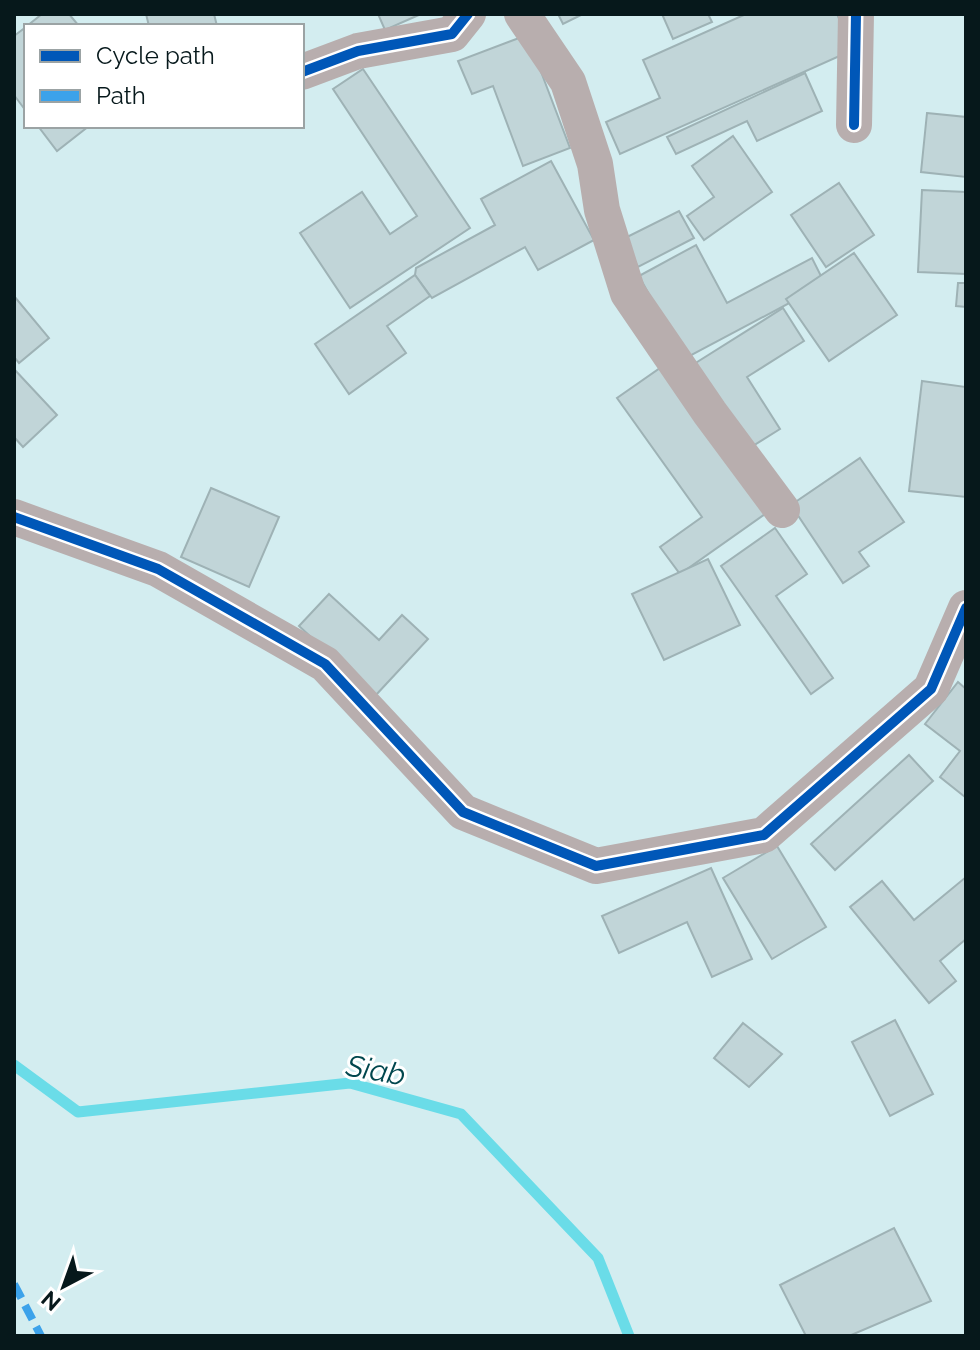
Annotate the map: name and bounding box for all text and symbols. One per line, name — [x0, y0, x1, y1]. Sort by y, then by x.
legend — [24, 24, 304, 128]
text: Cycle path — [96, 41, 215, 70]
text: Path — [96, 81, 146, 110]
water label: Siab — [343, 1047, 408, 1092]
north arrow — [24, 1246, 104, 1326]
text: N — [36, 1286, 66, 1316]

